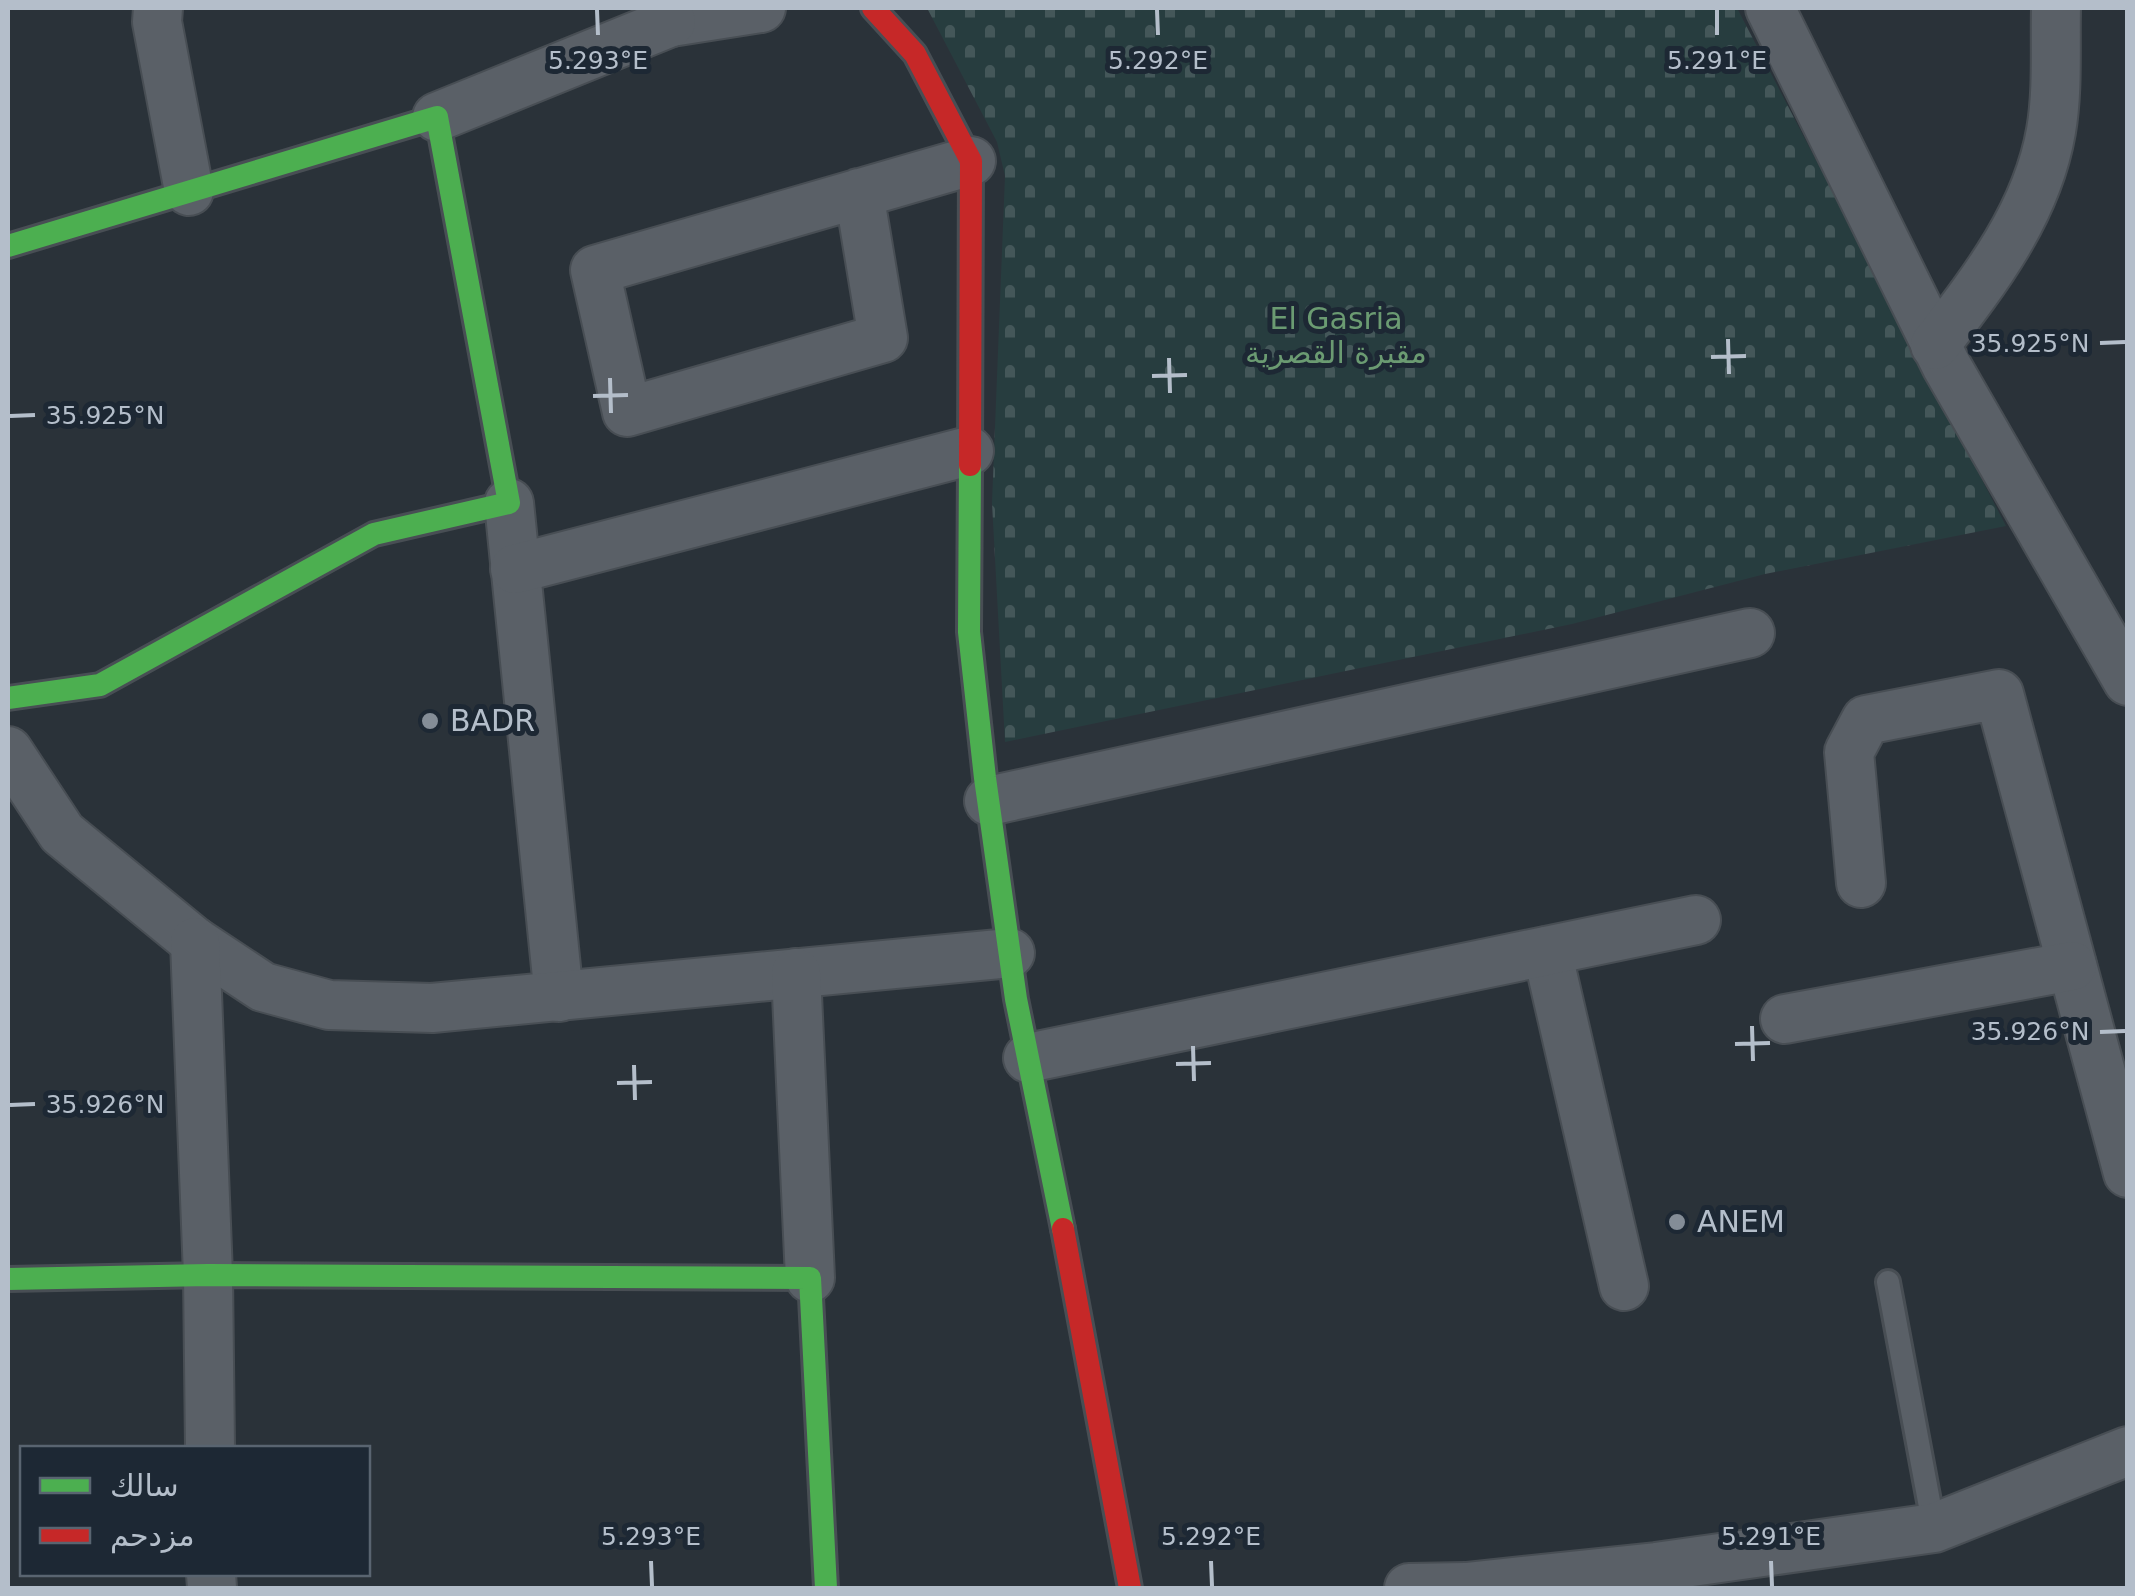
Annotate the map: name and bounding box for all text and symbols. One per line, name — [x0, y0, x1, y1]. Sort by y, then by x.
text: 5.293°E — [548, 46, 648, 75]
text: 5.292°E — [1108, 46, 1208, 75]
text: 5.291°E — [1667, 46, 1767, 75]
park label: El Gasria مقبرة القصرية — [1245, 301, 1427, 370]
text: 35.925°N — [1971, 329, 2089, 358]
text: 35.925°N — [46, 401, 164, 430]
place label: BADR — [450, 703, 535, 738]
marker: BADR — [419, 710, 441, 732]
text: 35.926°N — [1971, 1017, 2089, 1046]
text: 35.926°N — [46, 1090, 164, 1119]
place label: ANEM — [1697, 1204, 1785, 1239]
marker: ANEM — [1666, 1211, 1688, 1233]
legend — [20, 1446, 370, 1576]
text: سالك — [110, 1468, 179, 1503]
text: مزدحم — [110, 1518, 195, 1554]
text: 5.293°E — [601, 1522, 701, 1551]
text: 5.292°E — [1161, 1522, 1261, 1551]
text: 5.291°E — [1721, 1522, 1821, 1551]

